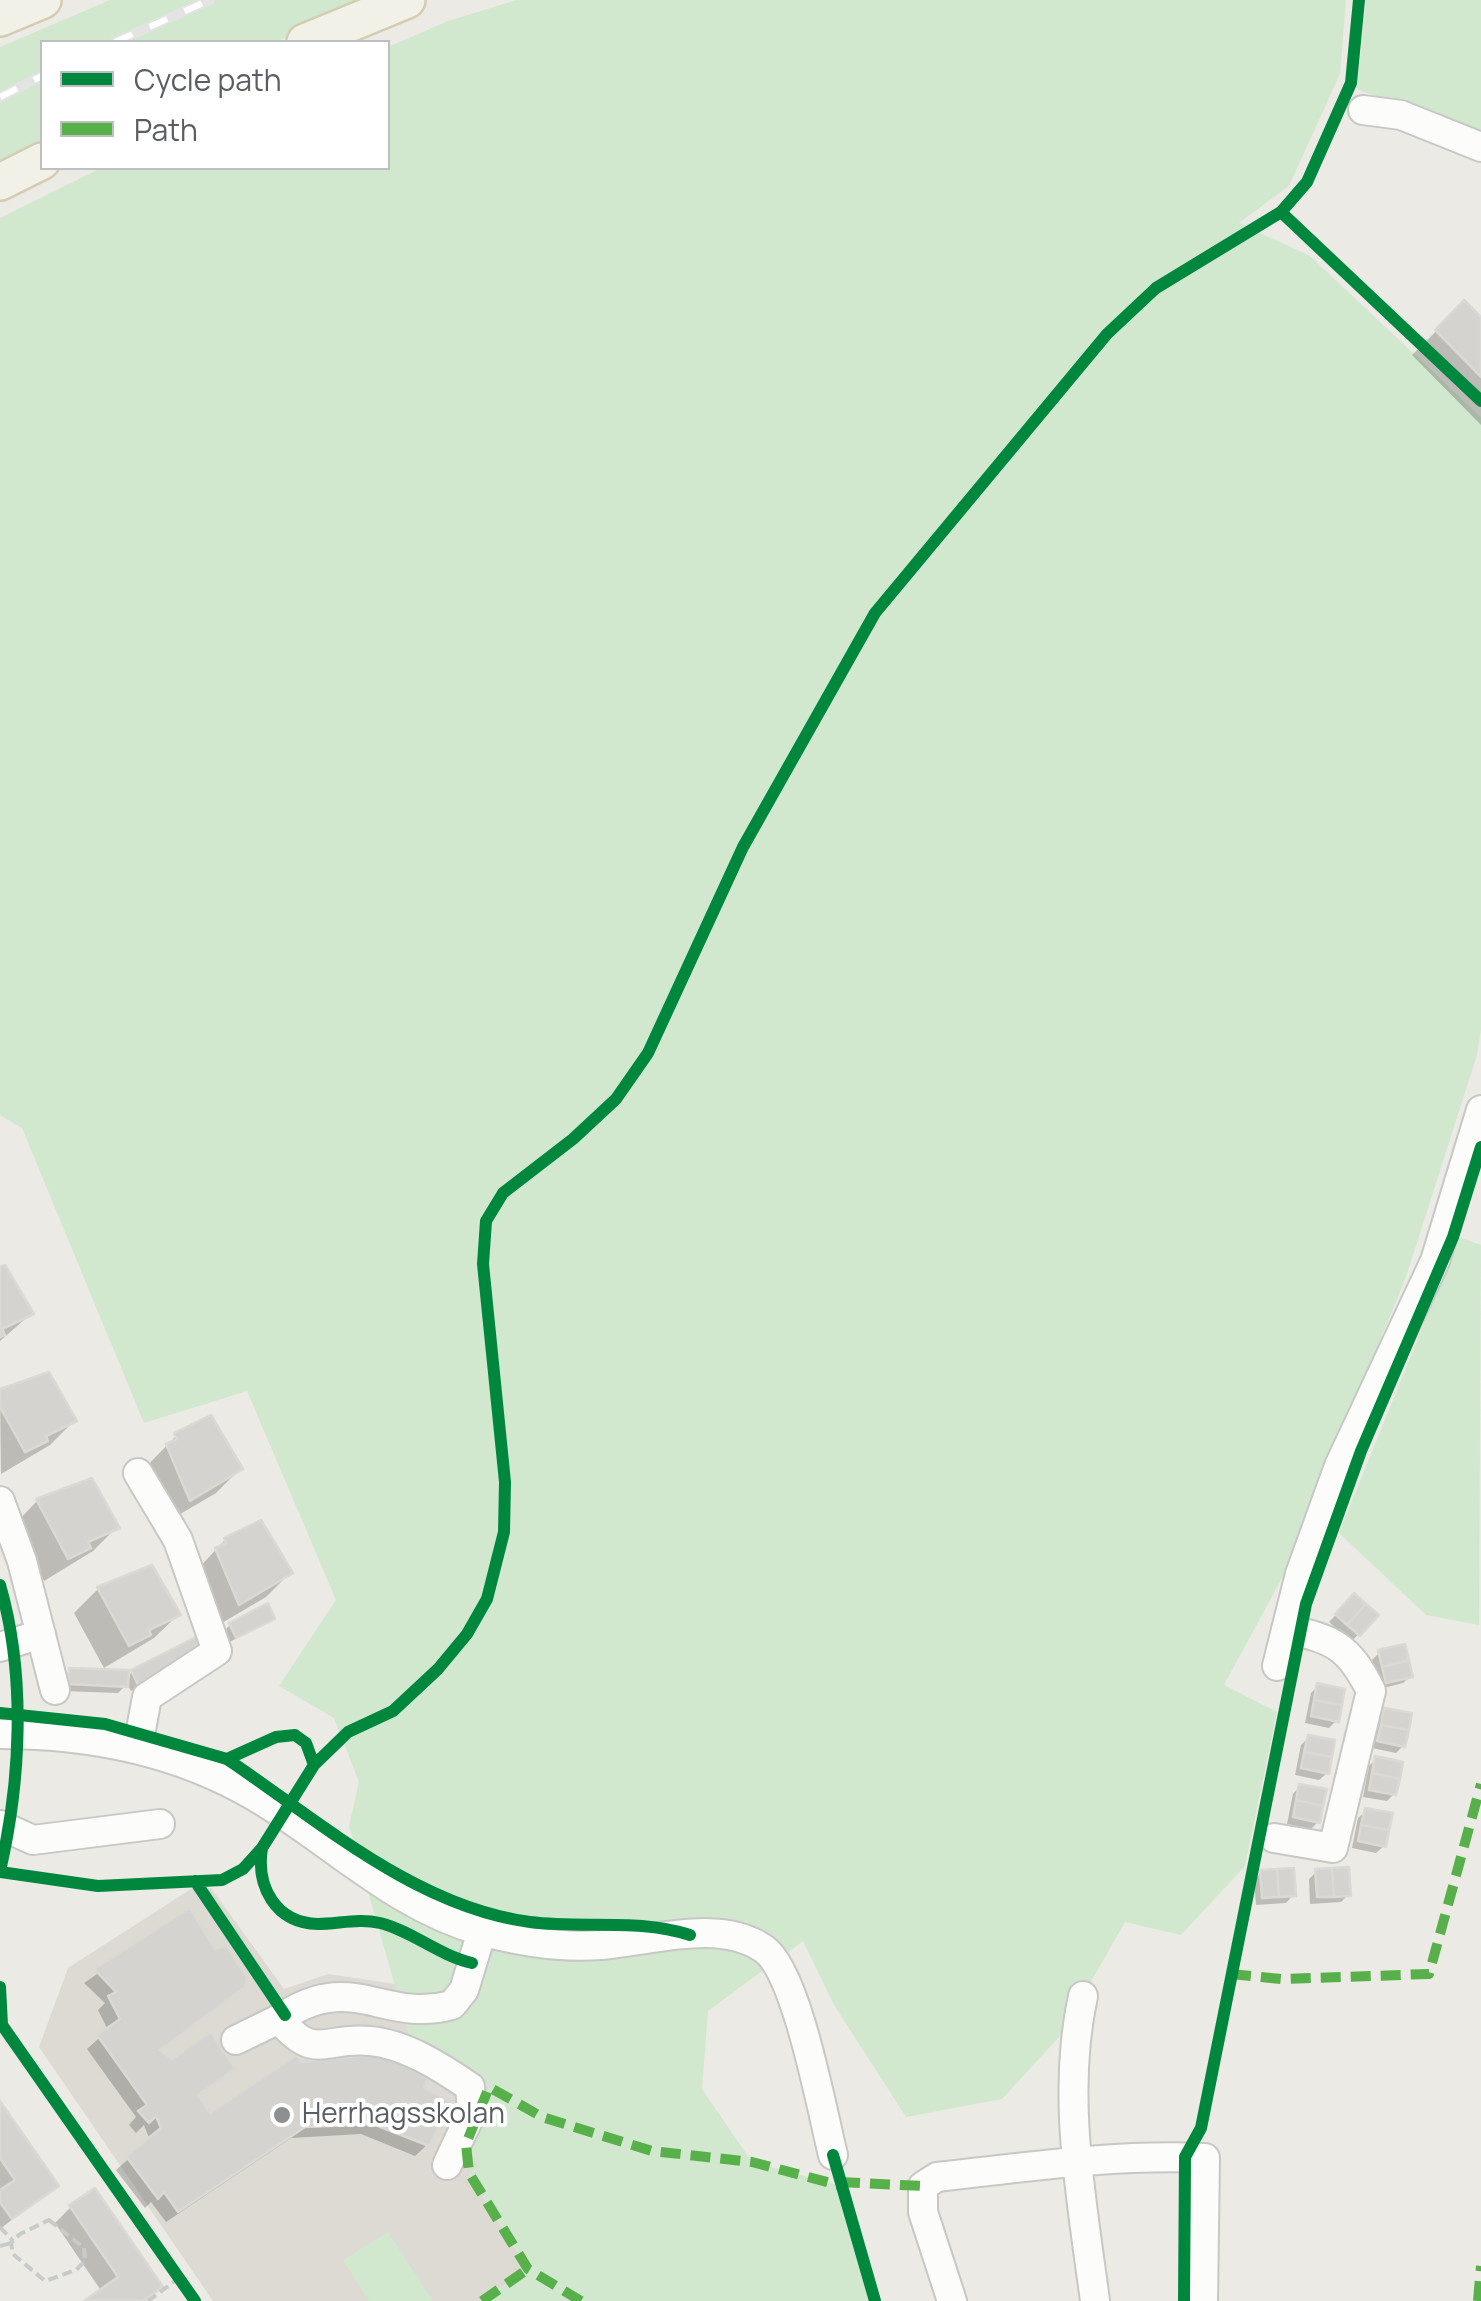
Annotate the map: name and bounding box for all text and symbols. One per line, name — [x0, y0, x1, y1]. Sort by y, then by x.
legend — [40, 40, 390, 170]
text: Cycle path — [134, 59, 282, 100]
text: Path — [134, 109, 198, 150]
place label: Herrhagsskolan — [302, 2098, 505, 2132]
marker: Herrhagsskolan — [271, 2104, 293, 2126]

